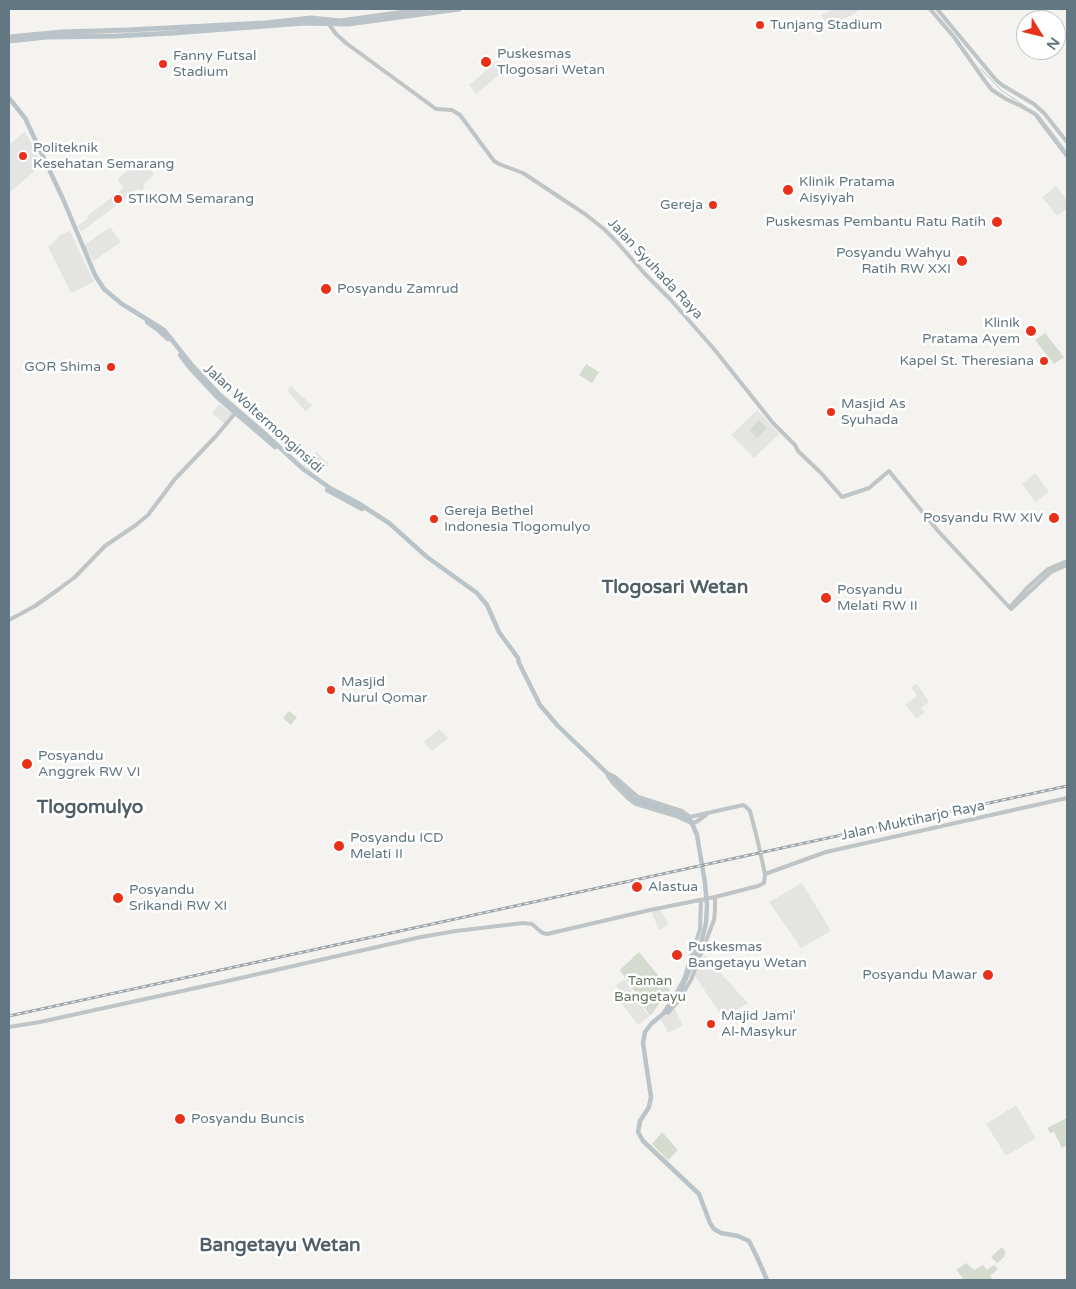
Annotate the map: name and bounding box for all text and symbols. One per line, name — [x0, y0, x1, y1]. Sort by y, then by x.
north arrow — [1016, 10, 1066, 60]
place label: Tunjang Stadium — [770, 17, 882, 33]
marker: Tunjang Stadium — [754, 19, 766, 31]
text: N — [1043, 34, 1063, 53]
place label: Puskesmas Tlogosari Wetan — [497, 46, 605, 78]
place label: Fanny Futsal Stadium — [173, 48, 256, 80]
marker: Puskesmas Tlogosari Wetan — [479, 55, 493, 69]
marker: Fanny Futsal Stadium — [157, 58, 169, 70]
place label: Politeknik Kesehatan Semarang — [33, 140, 174, 172]
marker: Politeknik Kesehatan Semarang — [17, 150, 29, 162]
place label: Klinik Pratama Aisyiyah — [799, 174, 895, 206]
marker: Klinik Pratama Aisyiyah — [781, 183, 795, 197]
place label: STIKOM Semarang — [128, 191, 254, 207]
marker: STIKOM Semarang — [112, 193, 124, 205]
place label: Gereja — [660, 197, 703, 213]
marker: Gereja — [707, 199, 719, 211]
place label: Puskesmas Pembantu Ratu Ratih — [765, 214, 986, 230]
street label: Jalan Syuhada Raya — [604, 215, 706, 323]
marker: Puskesmas Pembantu Ratu Ratih — [990, 215, 1004, 229]
place label: Posyandu Wahyu Ratih RW XXI — [836, 245, 951, 278]
marker: Posyandu Wahyu Ratih RW XXI — [955, 254, 969, 268]
place label: Posyandu Zamrud — [337, 281, 459, 297]
marker: Posyandu Zamrud — [319, 282, 333, 296]
place label: Klinik Pratama Ayem — [922, 315, 1020, 348]
marker: Klinik Pratama Ayem — [1024, 324, 1038, 338]
place label: Kapel St. Theresiana — [899, 353, 1034, 369]
marker: Kapel St. Theresiana — [1038, 355, 1050, 367]
place label: GOR Shima — [24, 359, 101, 375]
marker: GOR Shima — [105, 361, 117, 373]
street label: Jalan Woltermonginsidi — [200, 361, 326, 477]
place label: Masjid As Syuhada — [841, 396, 906, 428]
marker: Masjid As Syuhada — [825, 406, 837, 418]
place label: Gereja Bethel Indonesia Tlogomulyo — [444, 503, 590, 536]
place label: Posyandu RW XIV — [923, 510, 1043, 526]
marker: Posyandu RW XIV — [1047, 511, 1061, 525]
marker: Gereja Bethel Indonesia Tlogomulyo — [428, 513, 440, 525]
district label: Tlogosari Wetan — [602, 577, 748, 599]
place label: Posyandu Melati RW II — [837, 582, 918, 614]
marker: Posyandu Melati RW II — [819, 591, 833, 605]
place label: Masjid Nurul Qomar — [341, 674, 427, 706]
marker: Masjid Nurul Qomar — [325, 684, 337, 696]
place label: Posyandu Anggrek RW VI — [38, 748, 140, 780]
marker: Posyandu Anggrek RW VI — [20, 757, 34, 771]
district label: Tlogomulyo — [37, 797, 143, 819]
street label: Jalan Muktiharjo Raya — [839, 798, 987, 844]
place label: Posyandu ICD Melati II — [350, 830, 443, 862]
marker: Posyandu ICD Melati II — [332, 839, 346, 853]
place label: Alastua — [648, 879, 698, 895]
marker: Alastua — [630, 880, 644, 894]
place label: Posyandu Srikandi RW XI — [129, 882, 227, 914]
marker: Posyandu Srikandi RW XI — [111, 891, 125, 905]
place label: Puskesmas Bangetayu Wetan — [688, 939, 807, 972]
marker: Puskesmas Bangetayu Wetan — [670, 948, 684, 962]
place label: Posyandu Mawar — [862, 967, 977, 983]
marker: Posyandu Mawar — [981, 968, 995, 982]
park label: Taman Bangetayu — [614, 973, 686, 1006]
place label: Majid Jami' Al-Masykur — [721, 1008, 797, 1040]
marker: Majid Jami' Al-Masykur — [705, 1018, 717, 1030]
place label: Posyandu Buncis — [191, 1111, 305, 1127]
marker: Posyandu Buncis — [173, 1112, 187, 1126]
district label: Bangetayu Wetan — [199, 1235, 361, 1257]

